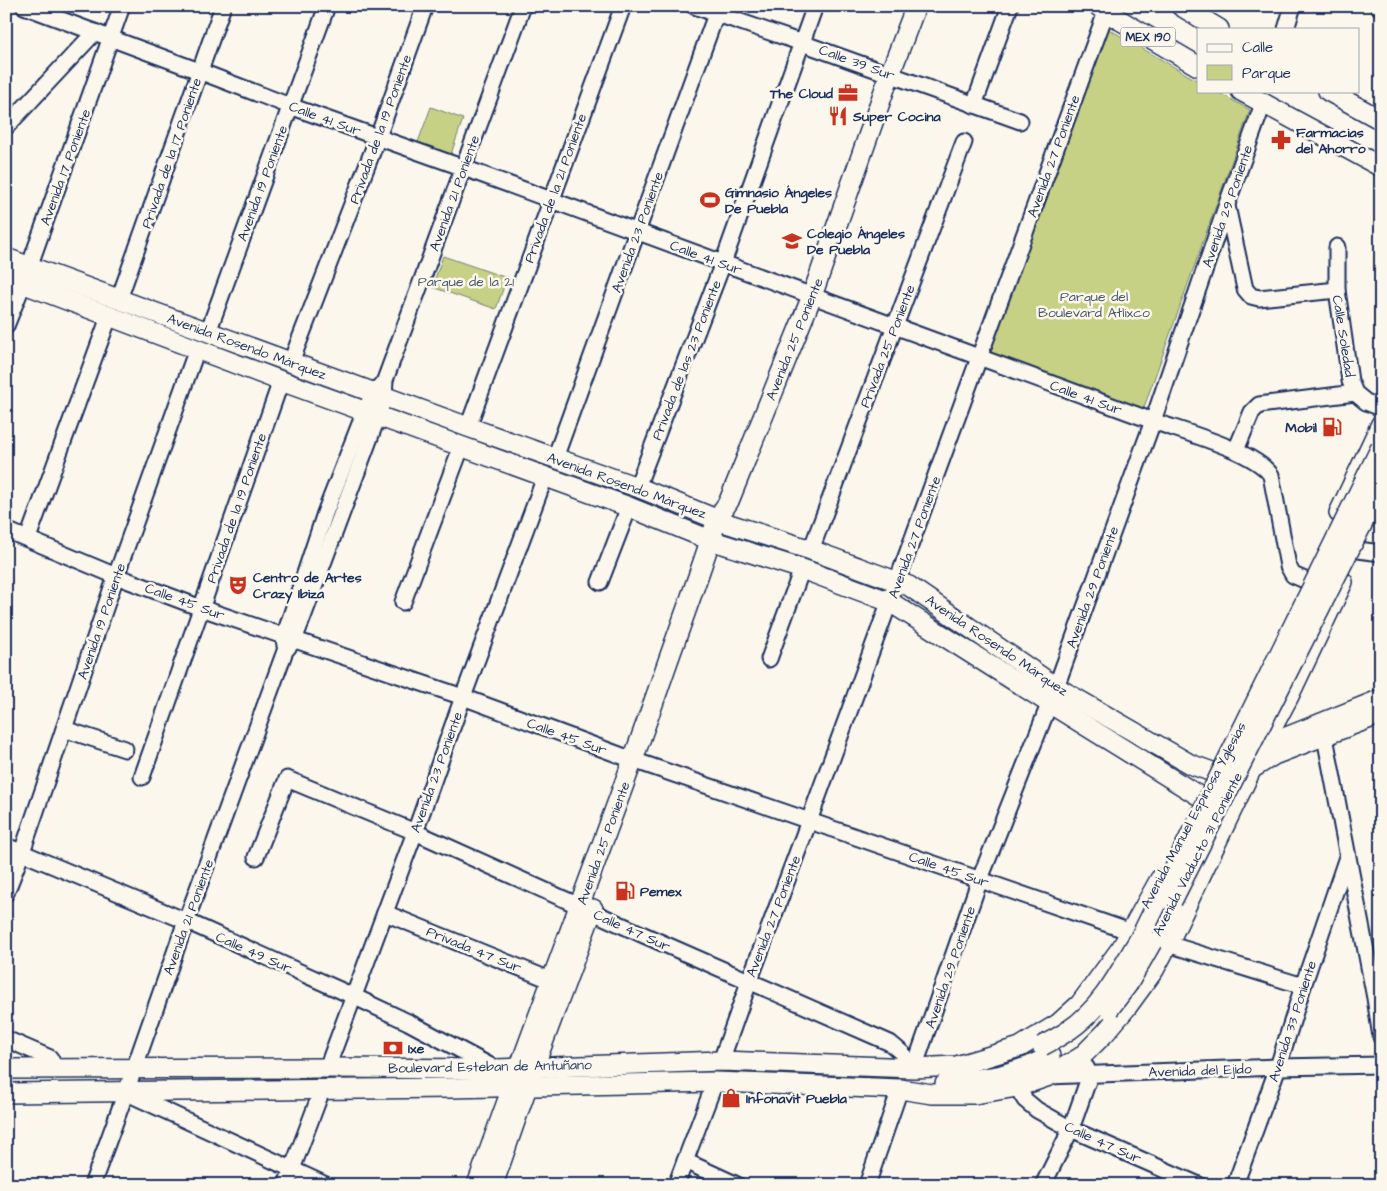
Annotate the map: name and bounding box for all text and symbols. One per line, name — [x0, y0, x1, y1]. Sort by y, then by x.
road number: MEX 190 — [1120, 28, 1176, 46]
legend — [1197, 28, 1360, 92]
text: Calle — [1242, 37, 1273, 58]
street label: Calle 39 Sur — [816, 40, 898, 86]
street label: Privada de la 19 Poniente — [345, 52, 417, 207]
text: Parque — [1242, 63, 1291, 84]
street label: Privada de la 17 Poniente — [137, 75, 207, 231]
office icon: The Cloud — [837, 82, 859, 104]
place label: The Cloud — [769, 84, 834, 104]
street label: Avenida 27 Poniente — [1023, 92, 1086, 220]
street label: Calle 41 Sur — [286, 97, 364, 141]
restaurant icon: Super Cocina — [827, 105, 849, 127]
street label: Avenida 17 Poniente — [36, 106, 96, 228]
place label: Super Cocina — [852, 107, 942, 127]
street label: Privada de la 21 Poniente — [520, 111, 592, 266]
street label: Avenida 19 Poniente — [233, 122, 293, 244]
place label: Farmacias del Ahorro — [1295, 123, 1366, 159]
pharmacy icon: Farmacias del Ahorro — [1270, 129, 1292, 151]
street label: Avenida 21 Poniente — [425, 132, 485, 254]
street label: Avenida 29 Poniente — [1198, 142, 1258, 270]
street label: Avenida 23 Poniente — [607, 169, 669, 296]
place label: Gimnasio Ángeles De Puebla — [725, 183, 832, 219]
sports icon: Gimnasio Ángeles De Puebla — [699, 189, 721, 211]
place label: Colegio Ángeles De Puebla — [807, 224, 905, 260]
school or university icon: Colegio Ángeles De Puebla — [781, 230, 803, 252]
street label: Calle 41 Sur — [667, 236, 745, 280]
park label: Parque de la 21 — [418, 272, 514, 292]
street label: Avenida 25 Poniente — [761, 275, 829, 403]
street label: Privada de las 23 Poniente — [647, 277, 727, 443]
street label: Privada 25 Poniente — [855, 282, 921, 411]
park label: Parque del Boulevard Atlixco — [1038, 287, 1150, 323]
street label: Calle Soledad — [1327, 294, 1359, 379]
street label: Avenida Rosendo Márquez — [164, 309, 329, 385]
street label: Calle 41 Sur — [1047, 376, 1125, 420]
fuel station icon: Mobil — [1321, 416, 1343, 438]
place label: Mobil — [1285, 418, 1318, 438]
street label: Privada de la 19 Poniente — [202, 430, 272, 586]
street label: Avenida Rosendo Márquez — [544, 448, 709, 524]
street label: Avenida 27 Poniente — [884, 473, 947, 601]
street label: Avenida 29 Poniente — [1062, 523, 1124, 651]
street label: Avenida 19 Poniente — [73, 560, 131, 682]
place label: Centro de Artes Crazy Ibiza — [253, 568, 362, 604]
theatre icon: Centro de Artes Crazy Ibiza — [227, 574, 249, 596]
street label: Calle 45 Sur — [142, 578, 228, 626]
street label: Avenida Rosendo Márquez — [921, 591, 1072, 701]
street label: Avenida 23 Poniente — [406, 709, 468, 836]
street label: Calle 45 Sur — [524, 713, 610, 761]
street label: Avenida Manuel Espinosa Yglesias — [1136, 719, 1252, 912]
street label: Avenida Viaducto 31 Poniente — [1148, 769, 1248, 940]
street label: Avenida 25 Poniente — [572, 778, 636, 908]
street label: Calle 45 Sur — [906, 847, 992, 893]
street label: Avenida 27 Poniente — [742, 852, 806, 980]
street label: Avenida 21 Poniente — [159, 856, 219, 978]
fuel station icon: Pemex — [614, 880, 636, 902]
place label: Pemex — [640, 882, 682, 902]
street label: Avenida 29 Poniente — [921, 903, 981, 1031]
street label: Calle 47 Sur — [590, 905, 673, 957]
street label: Privada 47 Sur — [423, 922, 524, 978]
street label: Calle 49 Sur — [212, 927, 295, 979]
street label: Avenida 33 Poniente — [1264, 958, 1322, 1085]
bank icon: Ixe — [382, 1037, 404, 1059]
place label: Ixe — [408, 1039, 425, 1059]
street label: Boulevard Esteban de Antuñano — [388, 1055, 592, 1079]
street label: Avenida del Ejido — [1148, 1059, 1252, 1083]
shop icon: Infonavit Puebla — [720, 1087, 742, 1109]
place label: Infonavit Puebla — [746, 1089, 848, 1109]
street label: Calle 47 Sur — [1061, 1117, 1144, 1169]

